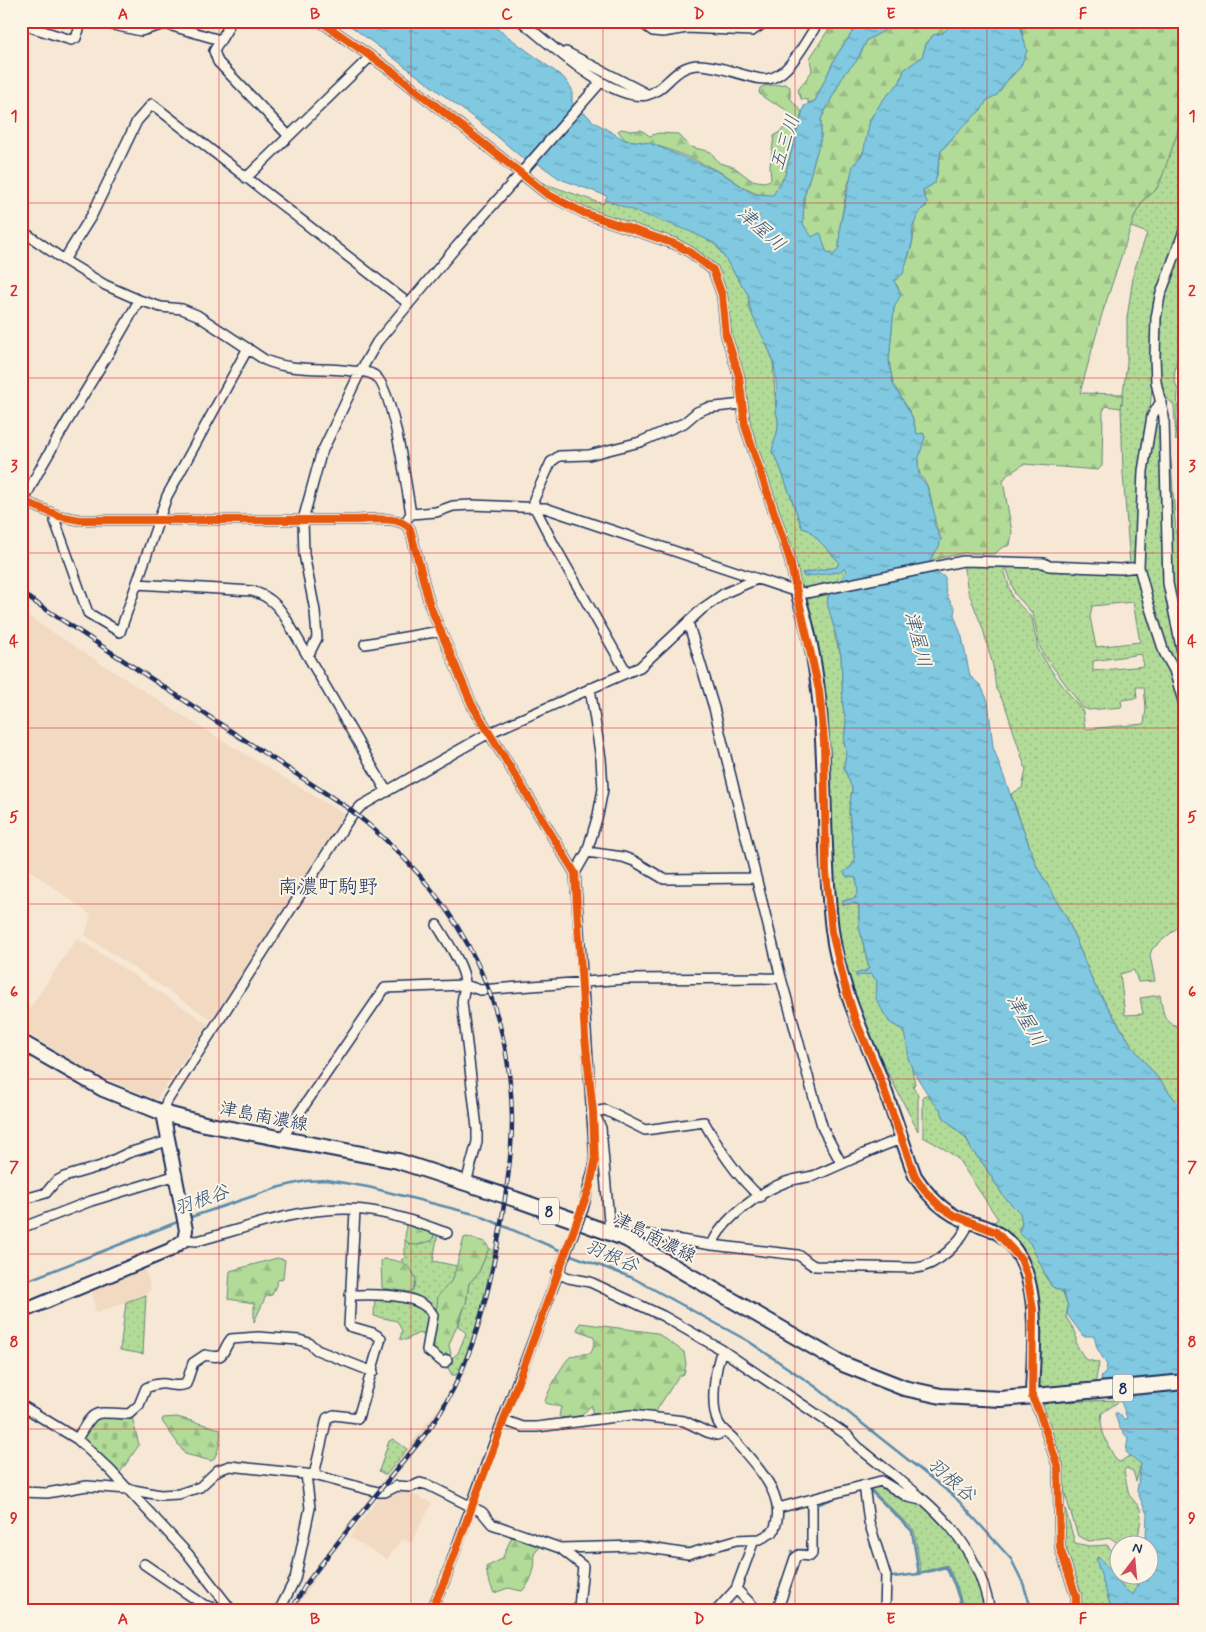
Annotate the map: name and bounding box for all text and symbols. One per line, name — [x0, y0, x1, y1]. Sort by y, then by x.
text: A — [118, 4, 128, 25]
text: B — [310, 4, 320, 25]
text: C — [501, 4, 513, 25]
text: D — [693, 4, 705, 25]
text: E — [886, 4, 896, 25]
text: F — [1079, 4, 1088, 25]
text: 1 — [10, 106, 18, 127]
text: 1 — [1188, 106, 1196, 127]
water label: 五三川 — [765, 111, 806, 173]
water label: 津屋川 — [731, 201, 791, 257]
text: 2 — [10, 281, 18, 302]
text: 2 — [1188, 281, 1196, 302]
text: 3 — [10, 456, 18, 477]
text: 3 — [1188, 456, 1196, 477]
water label: 津屋川 — [899, 609, 937, 670]
text: 4 — [9, 631, 19, 652]
text: 4 — [1187, 631, 1197, 652]
text: 5 — [9, 807, 19, 828]
text: 5 — [1187, 807, 1197, 828]
district label: 南濃町駒野 — [278, 874, 378, 901]
text: 6 — [10, 982, 18, 1003]
text: 6 — [1188, 982, 1196, 1003]
water label: 津屋川 — [1001, 990, 1051, 1052]
street label: 津島南濃線 — [217, 1097, 310, 1137]
text: 7 — [9, 1157, 19, 1178]
text: 7 — [1187, 1157, 1197, 1178]
water label: 羽根谷 — [170, 1179, 233, 1222]
road number: 8 — [539, 1198, 559, 1224]
street label: 津島南濃線 — [609, 1207, 700, 1269]
water label: 羽根谷 — [580, 1234, 643, 1279]
text: 8 — [9, 1332, 19, 1353]
text: 8 — [1187, 1332, 1197, 1353]
road number: 8 — [1113, 1375, 1133, 1402]
water label: 羽根谷 — [921, 1452, 981, 1509]
text: 9 — [10, 1508, 18, 1529]
text: 9 — [1188, 1508, 1196, 1529]
north arrow — [1108, 1534, 1158, 1584]
text: N — [1130, 1539, 1144, 1558]
text: A — [118, 1609, 128, 1630]
text: B — [310, 1609, 320, 1630]
text: C — [501, 1609, 513, 1630]
text: D — [693, 1609, 705, 1630]
text: E — [886, 1609, 896, 1630]
text: F — [1079, 1609, 1088, 1630]

